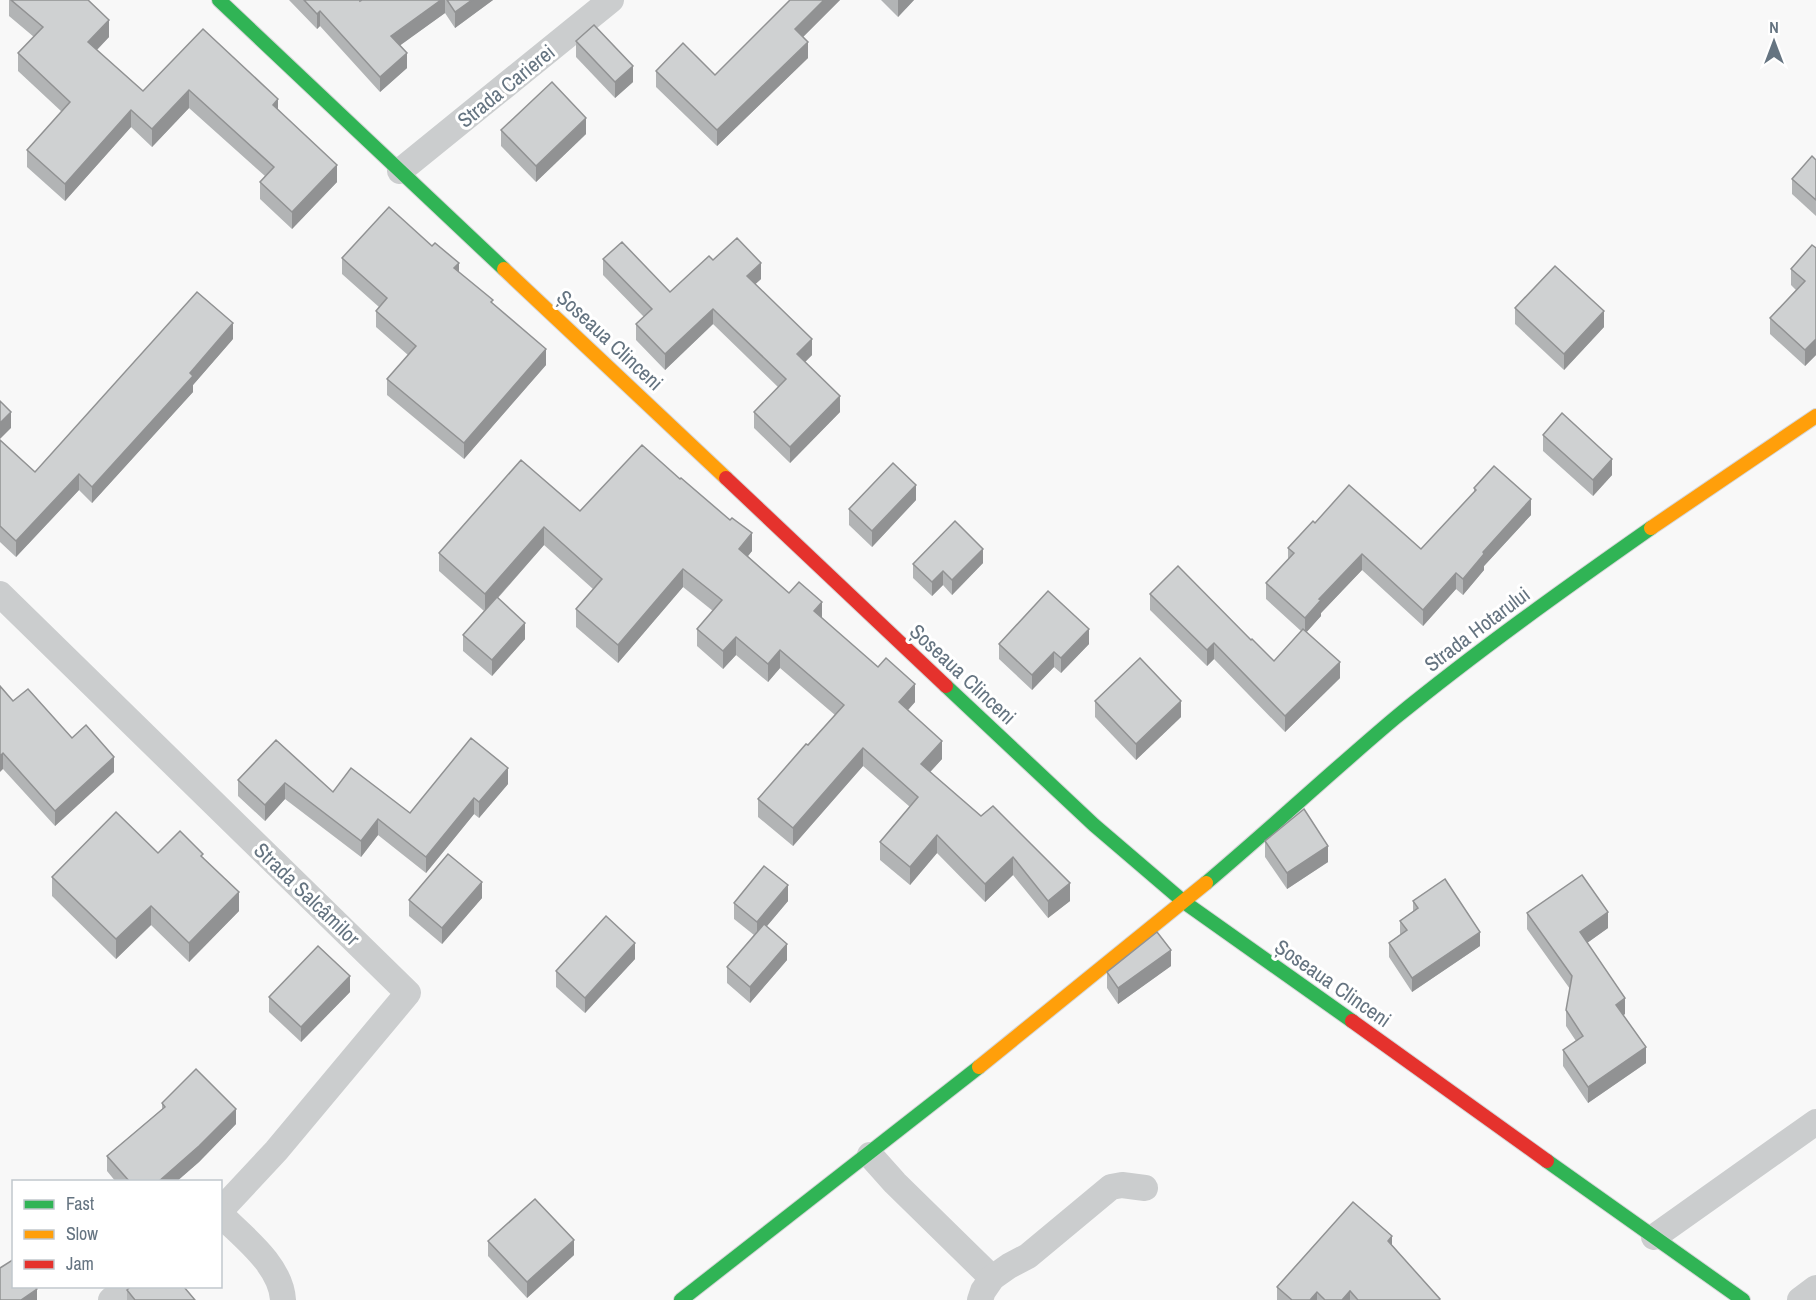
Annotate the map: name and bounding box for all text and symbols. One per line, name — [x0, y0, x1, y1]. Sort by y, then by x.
north arrow — [1744, 12, 1804, 72]
text: N — [1769, 16, 1779, 38]
street label: Strada Carierei — [451, 38, 561, 134]
street label: Șoseaua Clinceni — [550, 283, 670, 397]
street label: Strada Hotarului — [1418, 580, 1536, 678]
street label: Șoseaua Clinceni — [903, 617, 1023, 731]
street label: Strada Salcâmilor — [248, 836, 366, 952]
street label: Șoseaua Clinceni — [1269, 932, 1397, 1034]
legend — [12, 1180, 222, 1288]
text: Fast — [66, 1191, 94, 1216]
text: Slow — [66, 1221, 98, 1246]
text: Jam — [66, 1251, 94, 1276]

